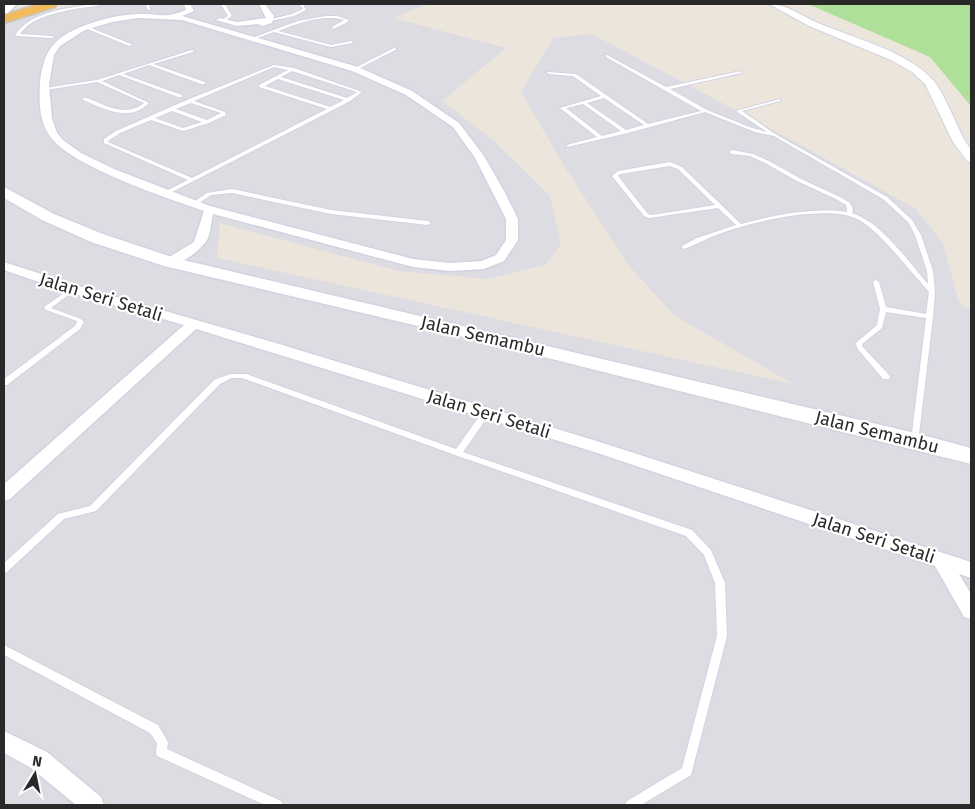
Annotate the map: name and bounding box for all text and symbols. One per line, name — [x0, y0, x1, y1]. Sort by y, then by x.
street label: Jalan Seri Setali — [37, 268, 165, 326]
street label: Jalan Semambu — [419, 311, 547, 361]
street label: Jalan Seri Setali — [425, 385, 553, 443]
street label: Jalan Semambu — [813, 406, 941, 458]
street label: Jalan Seri Setali — [810, 508, 938, 568]
north arrow — [10, 749, 60, 799]
text: N — [31, 753, 43, 771]

